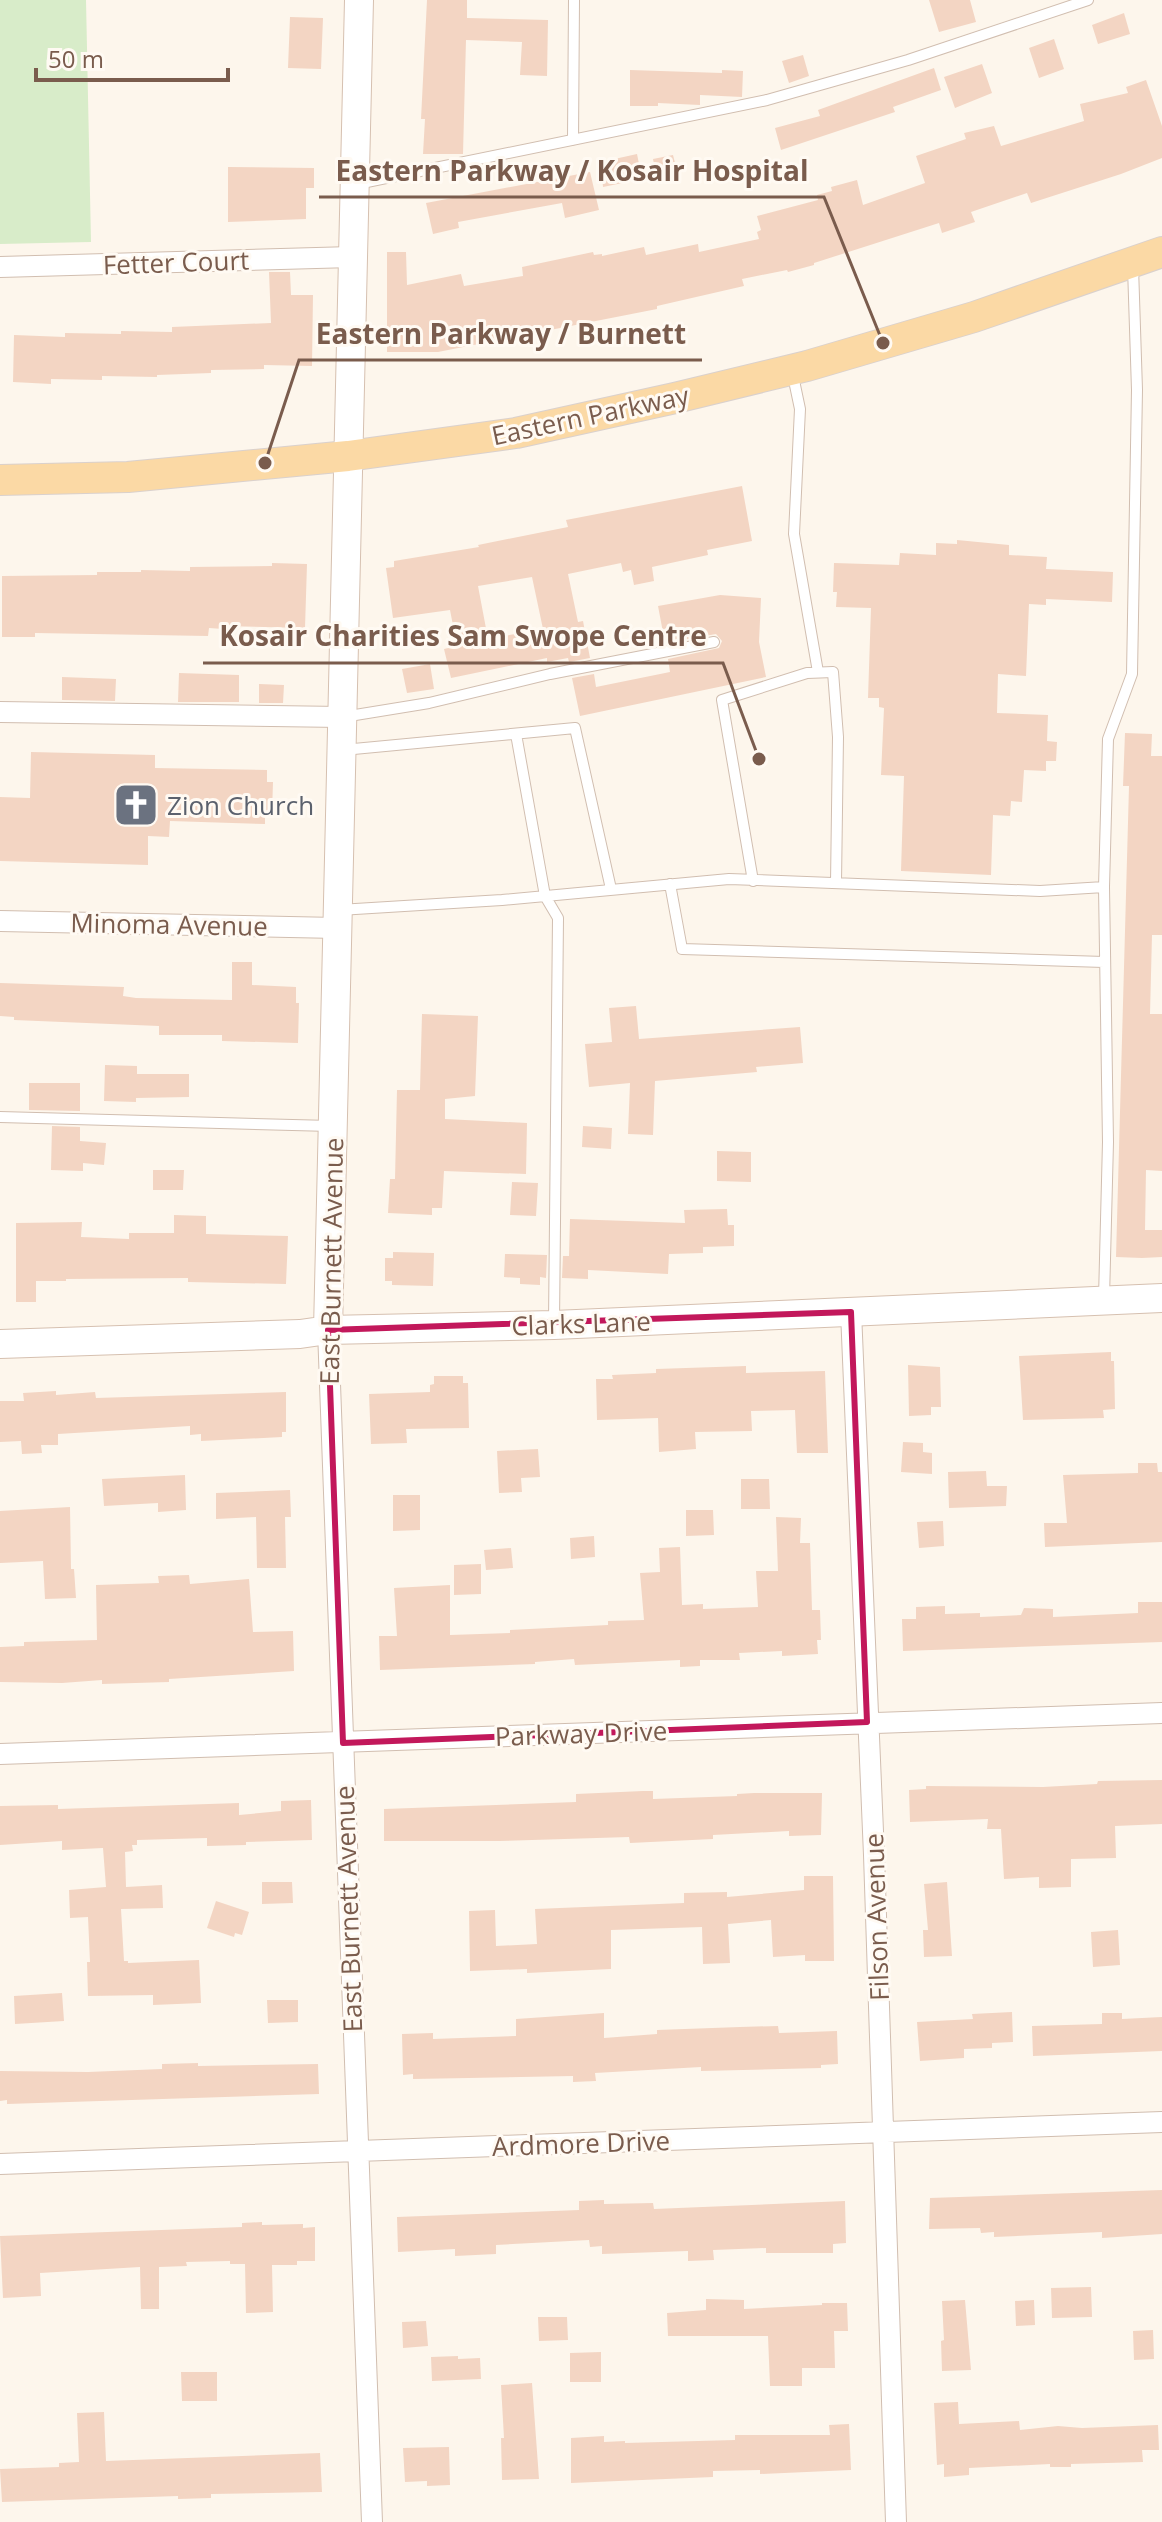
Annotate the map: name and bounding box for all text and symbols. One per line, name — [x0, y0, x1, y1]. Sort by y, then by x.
scale bar — [36, 32, 228, 82]
text: 50 m — [48, 42, 104, 75]
callout: Eastern Parkway / Kosair Hospital — [319, 145, 824, 197]
text: Eastern Parkway / Kosair Hospital — [336, 151, 808, 189]
street label: Fetter Court — [102, 241, 250, 283]
callout: Eastern Parkway / Burnett — [299, 308, 702, 360]
text: Eastern Parkway / Burnett — [316, 314, 686, 352]
street label: Eastern Parkway — [488, 376, 693, 453]
callout: Kosair Charities Sam Swope Centre — [203, 611, 723, 663]
text: Kosair Charities Sam Swope Centre — [219, 616, 707, 654]
church icon: Zion Church — [112, 781, 160, 829]
place label: Zion Church — [167, 787, 314, 823]
street label: Minoma Avenue — [70, 904, 268, 944]
street label: East Burnett Avenue — [311, 1137, 351, 1385]
street label: Clarks Lane — [511, 1303, 651, 1343]
street label: Parkway Drive — [494, 1712, 668, 1754]
street label: East Burnett Avenue — [326, 1785, 370, 2033]
street label: Filson Avenue — [855, 1833, 897, 2001]
street label: Ardmore Drive — [491, 2122, 671, 2164]

